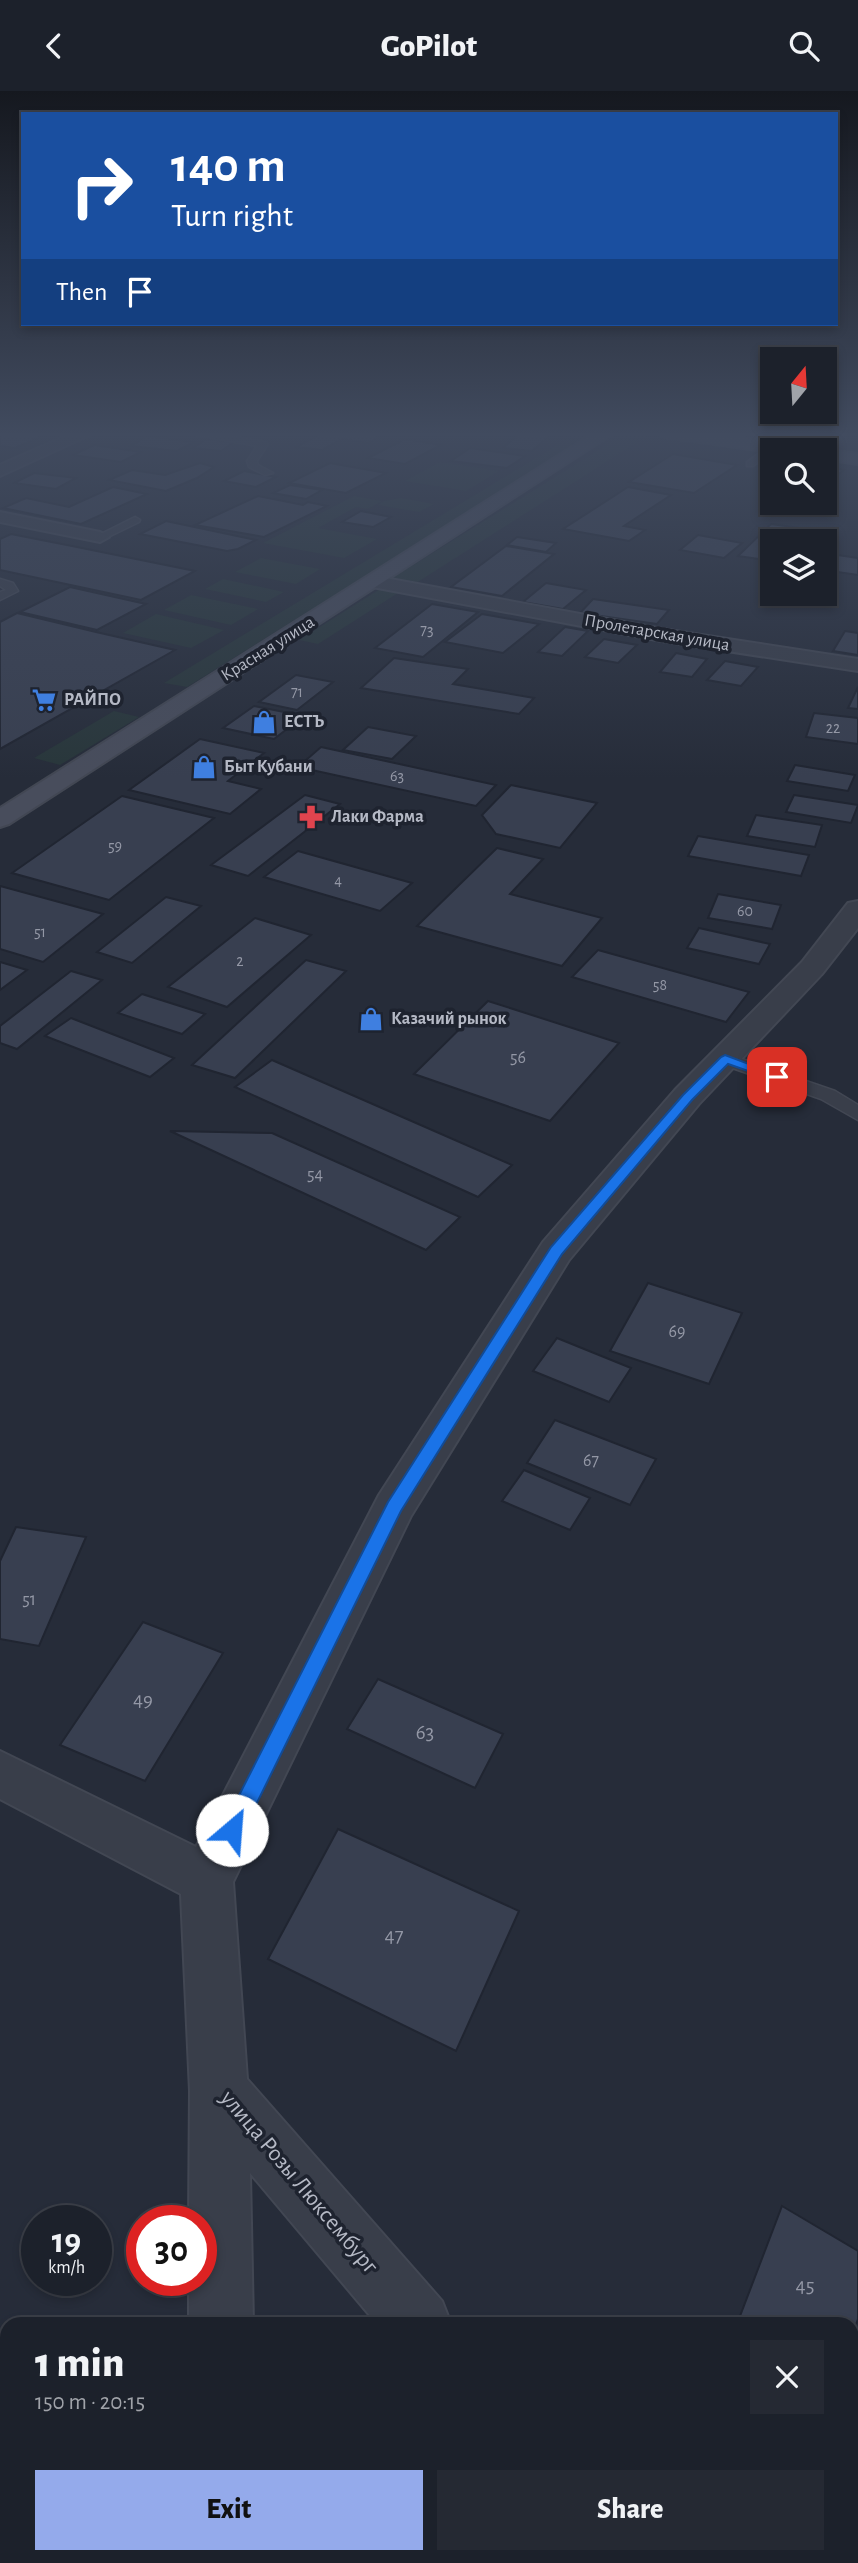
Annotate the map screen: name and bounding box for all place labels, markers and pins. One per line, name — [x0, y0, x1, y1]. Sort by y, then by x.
supermarket icon: РАЙПО — [30, 686, 58, 714]
place label: РАЙПО — [64, 689, 121, 709]
shop icon: ЕСТЪ — [250, 708, 278, 736]
place label: ЕСТЪ — [284, 713, 324, 731]
shop icon: Быт Кубани — [190, 753, 218, 781]
place label: Быт Кубани — [224, 758, 313, 776]
pharmacy icon: Лаки Фарма — [297, 803, 325, 831]
place label: Лаки Фарма — [331, 808, 424, 826]
shop icon: Казачий рынок — [357, 1005, 385, 1033]
place label: Казачий рынок — [391, 1010, 507, 1028]
pin — [747, 1047, 807, 1107]

